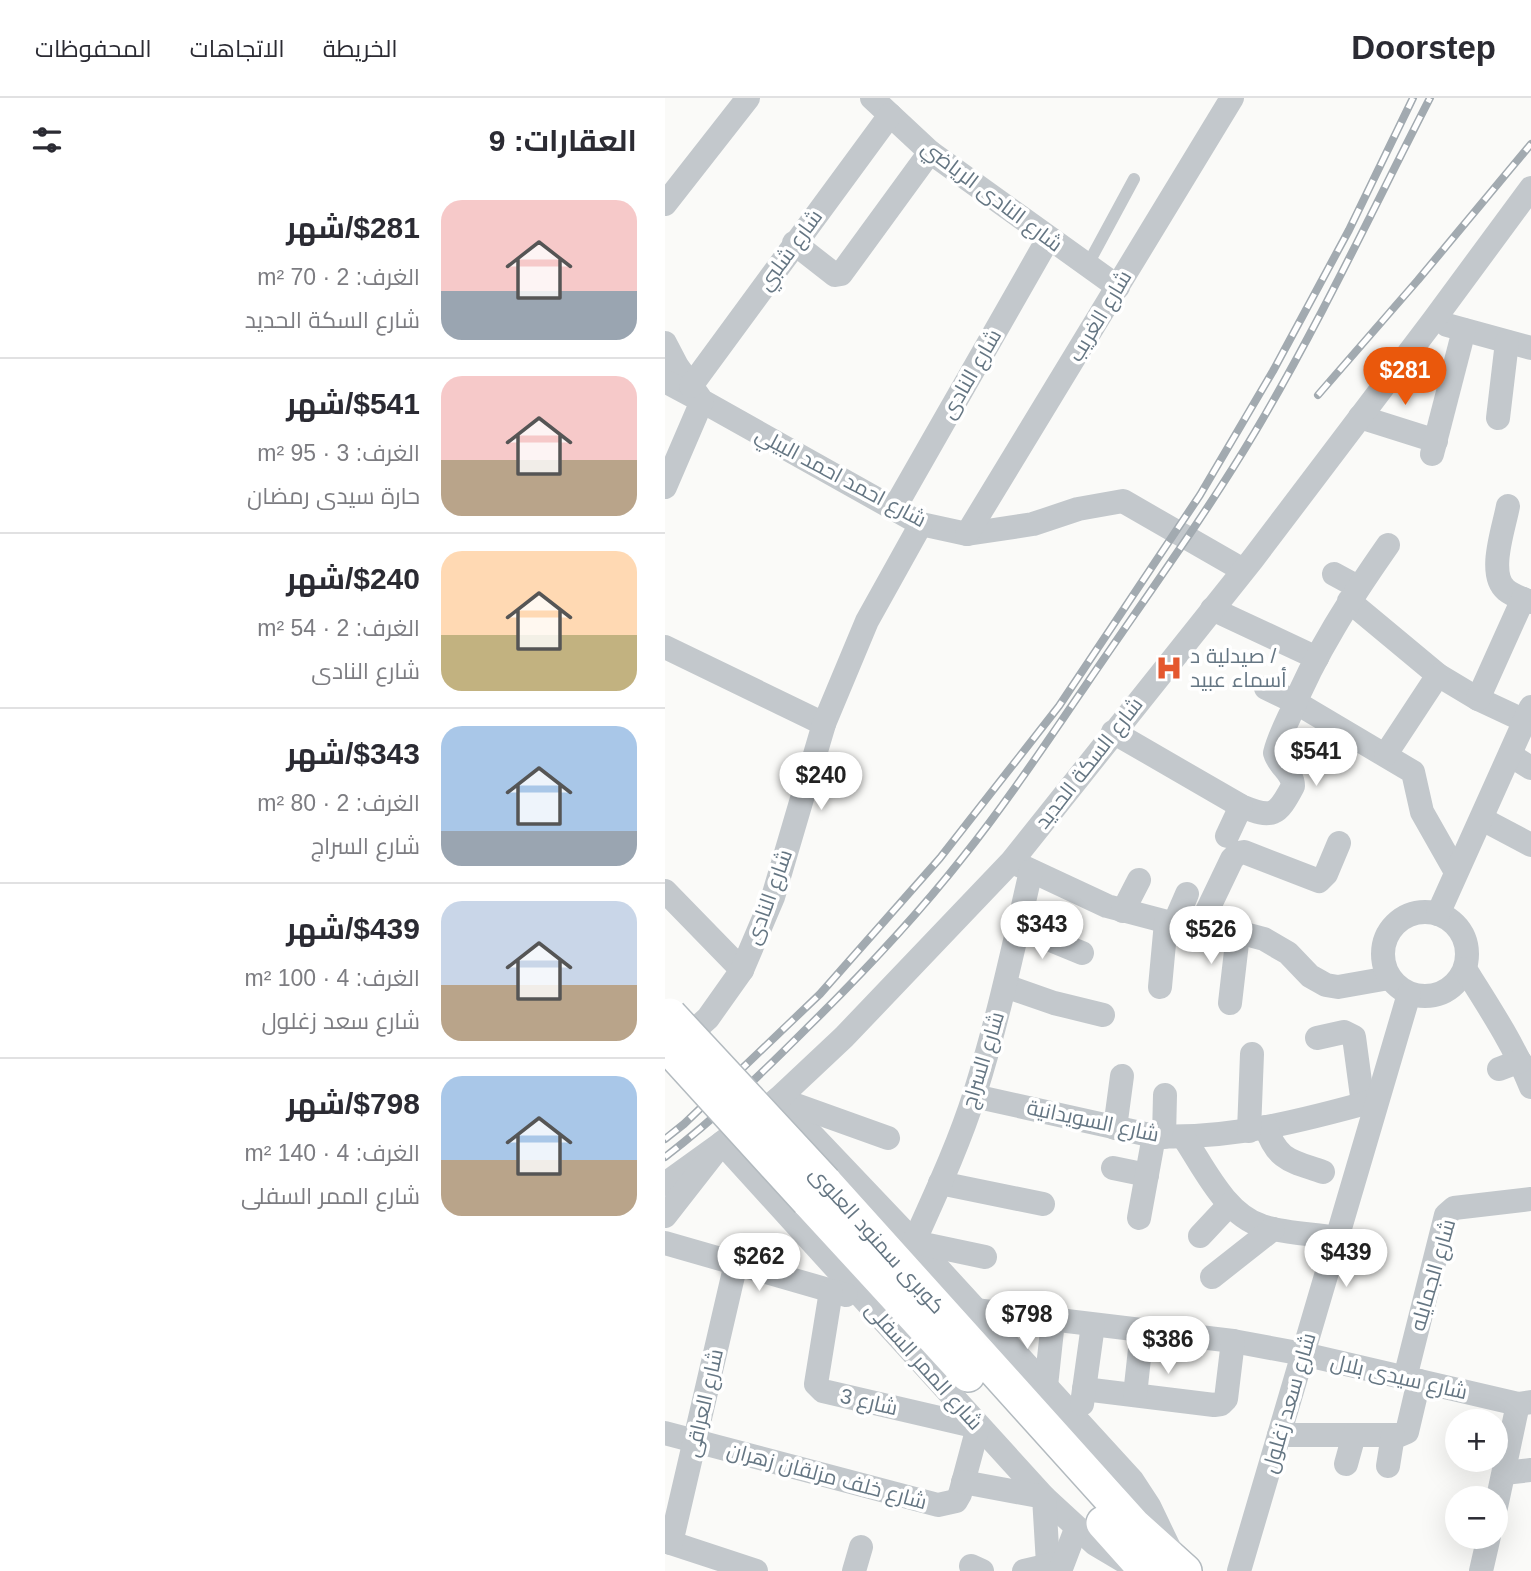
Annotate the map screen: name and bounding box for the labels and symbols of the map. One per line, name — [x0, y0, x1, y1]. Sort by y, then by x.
street label: شارع النادى الرياضي — [915, 135, 1067, 259]
street label: شارع شلبي — [753, 205, 830, 297]
street label: شارع الغريب — [1063, 266, 1138, 367]
street label: شارع النادى — [936, 325, 1008, 424]
pin: $281 — [1364, 348, 1446, 407]
street label: شارع احمد احمد البيلي — [750, 422, 930, 536]
place label: صيدلية د / أسماء عبيد — [1190, 644, 1287, 691]
hospital icon: صيدلية د / أسماء عبيد — [1154, 653, 1184, 683]
street label: شارع السكة الحديد — [1030, 693, 1149, 835]
pin: $541 — [1275, 728, 1357, 788]
pin: $240 — [780, 752, 862, 812]
street label: شارع النادى — [741, 846, 799, 948]
pin: $343 — [1001, 902, 1083, 961]
pin: $526 — [1170, 906, 1252, 966]
street label: شارع السراج — [957, 1009, 1011, 1112]
street label: شارع السويدانية — [1024, 1095, 1161, 1149]
street label: كوبرى سمنود العلوى — [804, 1161, 949, 1319]
street label: شارع الجمايله — [1406, 1216, 1462, 1334]
pin: $439 — [1305, 1230, 1387, 1289]
pin: $262 — [718, 1234, 800, 1293]
pin: $798 — [986, 1292, 1068, 1351]
street label: شارع الممر السفلى — [859, 1297, 988, 1436]
pin: $386 — [1127, 1316, 1209, 1376]
street label: شارع سعد زغلول — [1258, 1330, 1322, 1476]
street label: شارع العراقى — [680, 1347, 730, 1460]
street label: شارع سيدى بلال — [1328, 1350, 1470, 1406]
street label: شارع 3 — [837, 1384, 900, 1422]
street label: شارع خلف مزلقان زهران — [724, 1438, 929, 1516]

